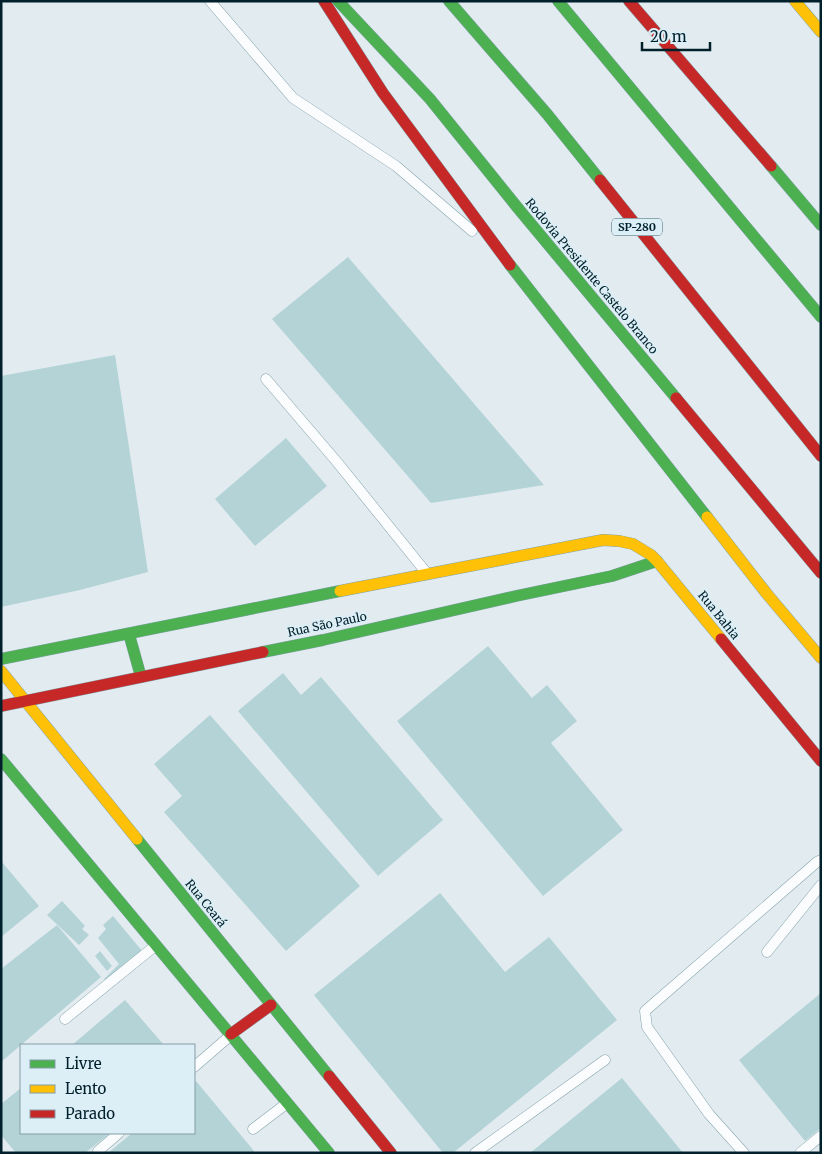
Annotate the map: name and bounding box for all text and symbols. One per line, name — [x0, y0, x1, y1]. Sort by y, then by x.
scale bar — [642, 20, 710, 52]
text: 20 m — [650, 27, 687, 46]
street label: Rodovia Presidente Castelo Branco — [522, 195, 662, 357]
road number: SP-280 — [612, 218, 662, 236]
street label: Rua Bahia — [695, 588, 743, 643]
street label: Rua São Paulo — [286, 608, 368, 640]
street label: Rua Ceará — [182, 876, 230, 930]
legend — [20, 1044, 195, 1134]
text: Livre — [65, 1054, 102, 1073]
text: Lento — [65, 1079, 107, 1098]
text: Parado — [65, 1104, 115, 1123]

